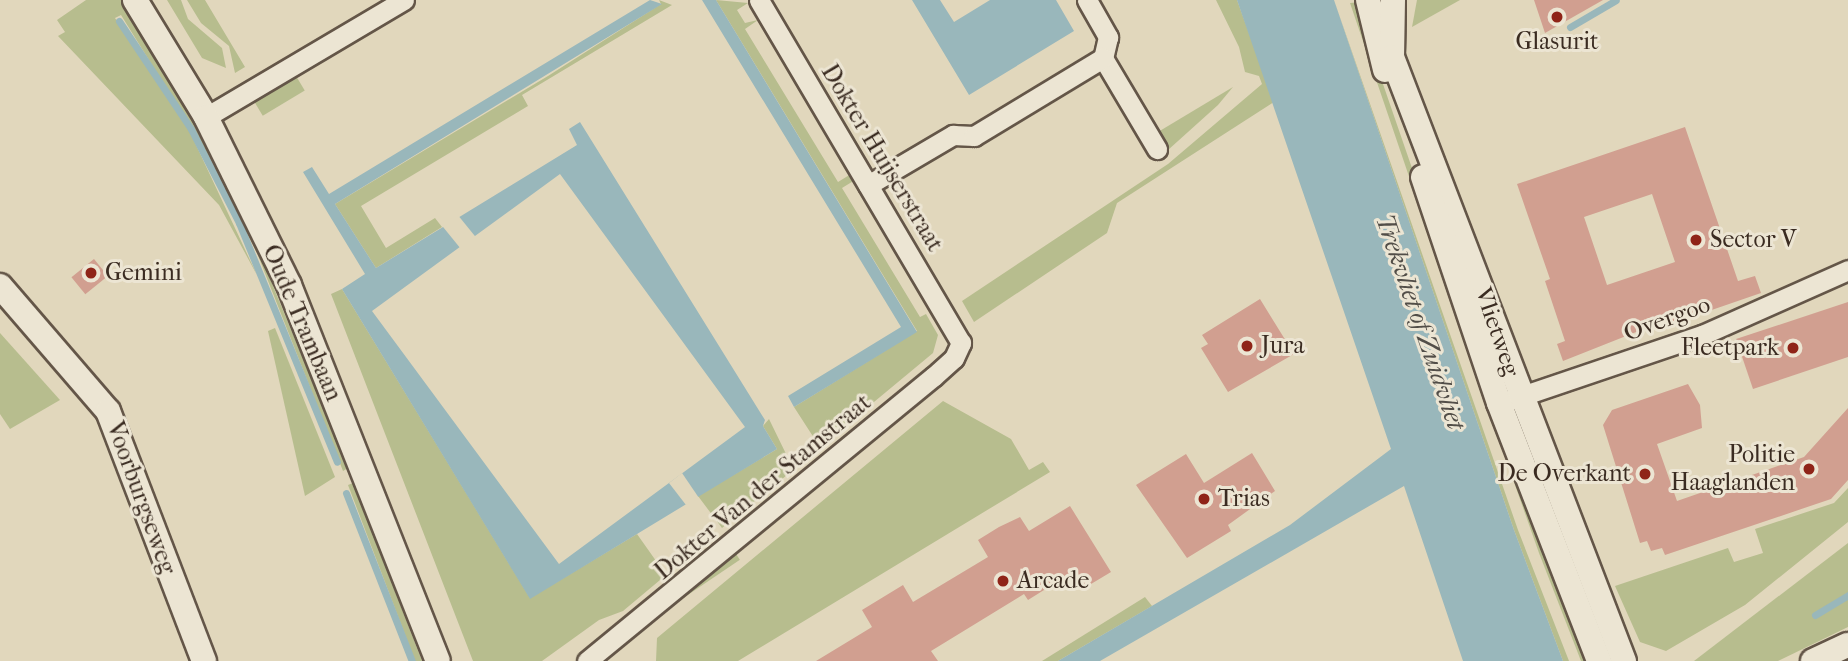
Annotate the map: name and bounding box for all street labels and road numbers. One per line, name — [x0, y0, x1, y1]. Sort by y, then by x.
street label: Dokter Huijserstraat — [815, 59, 949, 257]
street label: Oude Trambaan — [256, 241, 348, 405]
street label: Vlietweg — [1468, 284, 1526, 380]
street label: Overgoo — [1620, 290, 1714, 348]
street label: Dokter Van der Stamstraat — [649, 388, 877, 586]
street label: Voorburgseweg — [100, 418, 182, 578]

